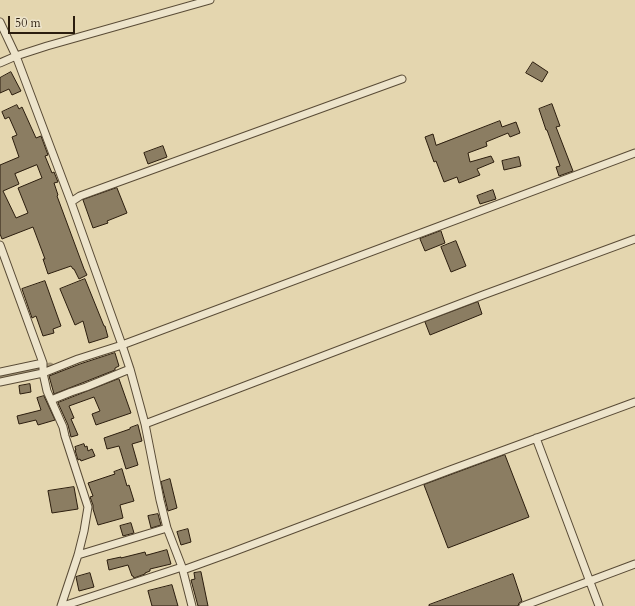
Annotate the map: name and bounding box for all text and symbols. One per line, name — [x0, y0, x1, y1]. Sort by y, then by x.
scale bar — [10, 8, 77, 34]
text: 50 m — [15, 15, 41, 31]

